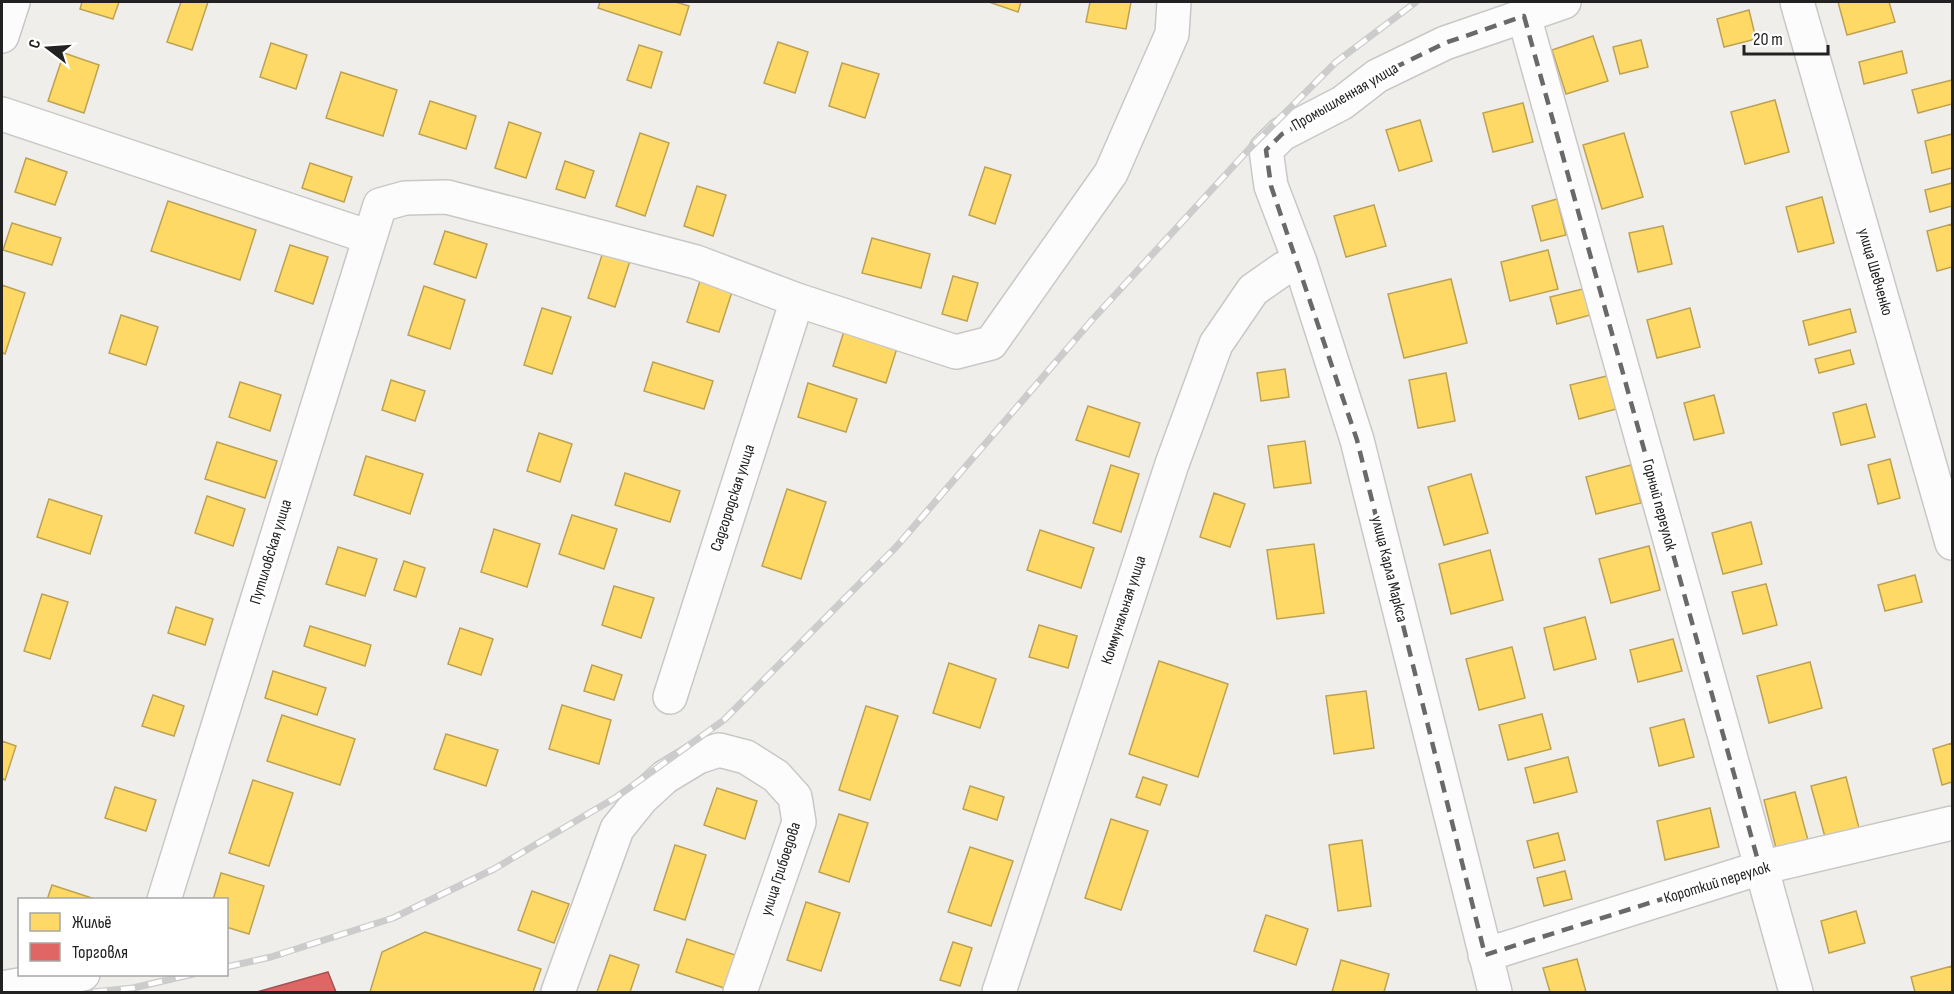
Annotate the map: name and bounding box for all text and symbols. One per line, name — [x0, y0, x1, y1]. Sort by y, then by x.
north arrow — [18, 18, 78, 78]
scale bar — [1744, 18, 1828, 56]
text: 20 m — [1753, 29, 1783, 50]
text: С — [25, 37, 45, 51]
street label: Промышленная улица — [1288, 59, 1402, 135]
street label: улица Шевченко — [1853, 226, 1897, 318]
street label: Садгородская улица — [707, 442, 759, 554]
street label: Горный переулок — [1638, 457, 1681, 554]
street label: Путиловская улица — [246, 497, 296, 607]
street label: улица Карла Маркса — [1367, 514, 1411, 624]
street label: Коммунальная улица — [1098, 553, 1150, 667]
street label: улица Грибоедова — [757, 820, 805, 918]
street label: Короткий переулок — [1662, 858, 1773, 908]
legend — [18, 898, 228, 976]
text: Жильё — [72, 912, 112, 933]
text: Торговля — [72, 942, 128, 963]

